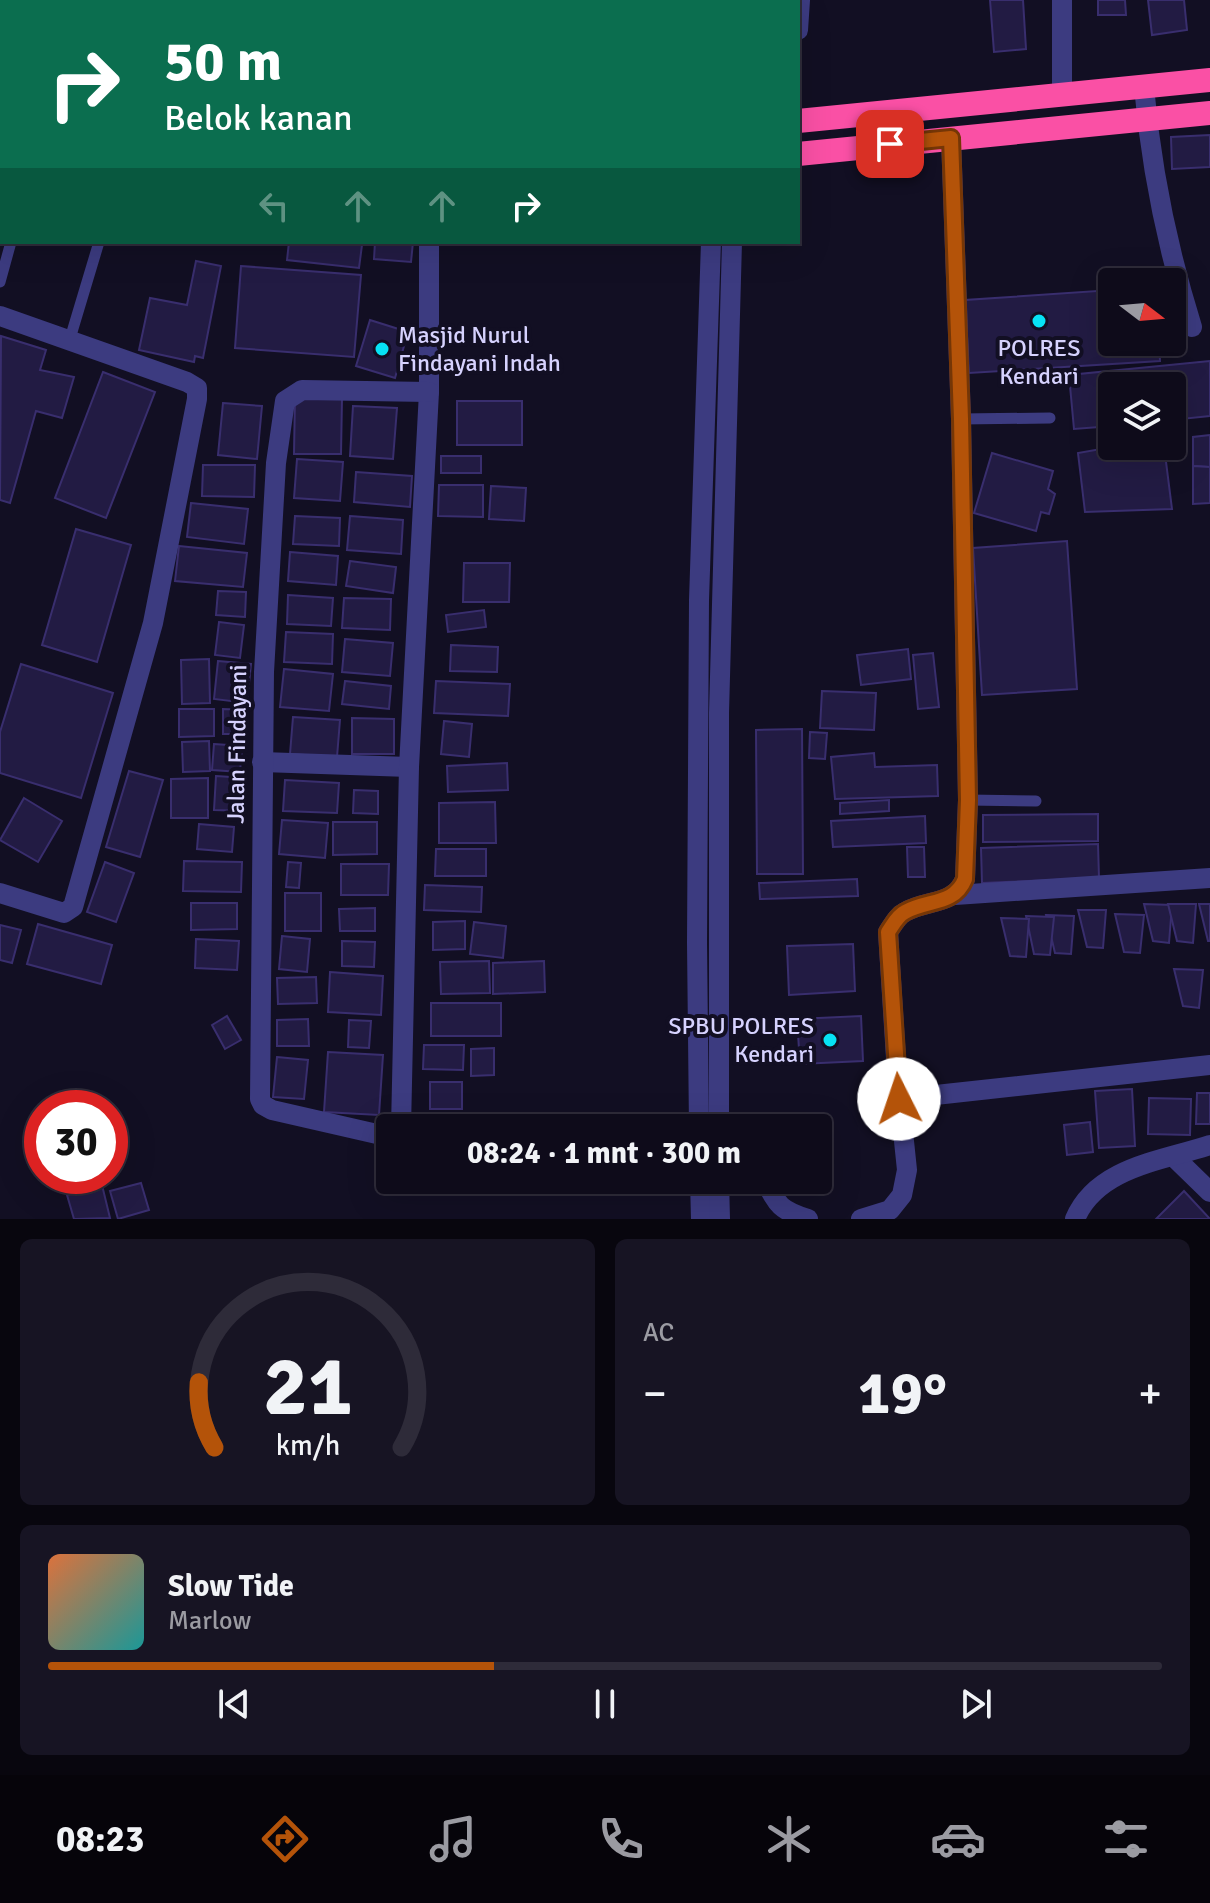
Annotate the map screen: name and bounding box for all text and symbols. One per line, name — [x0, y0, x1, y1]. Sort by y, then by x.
text: 50 m — [164, 27, 282, 96]
icon: right — [32, 32, 136, 136]
text: Belok kanan — [164, 96, 353, 141]
pin — [856, 110, 924, 178]
icon: arrive — [868, 122, 912, 166]
icon: left — [252, 184, 296, 228]
icon: ahead — [336, 184, 380, 228]
icon: ahead — [420, 184, 464, 228]
icon: right — [504, 184, 548, 228]
north arrow — [1098, 268, 1186, 356]
map controls — [1098, 268, 1186, 460]
marker: POLRES Kendari — [1030, 312, 1048, 330]
place label: Masjid Nurul Findayani Indah — [398, 320, 561, 378]
place label: POLRES Kendari — [997, 333, 1081, 391]
marker: Masjid Nurul Findayani Indah — [373, 340, 391, 358]
button: layers — [1098, 372, 1186, 460]
street label: Jalan Findayani — [221, 664, 253, 824]
place label: SPBU POLRES Kendari — [668, 1011, 814, 1069]
marker: SPBU POLRES Kendari — [821, 1031, 839, 1049]
position arrow — [857, 1057, 941, 1141]
speed limit sign: 30 — [24, 1090, 128, 1194]
text: 08:24 · 1 mnt · 300 m — [467, 1135, 741, 1172]
text: AC — [643, 1317, 674, 1349]
text: 21 — [263, 1336, 352, 1438]
text: 19° — [858, 1357, 947, 1431]
text: − — [643, 1367, 667, 1421]
text: + — [1138, 1367, 1162, 1421]
text: km/h — [275, 1428, 340, 1463]
text: Slow Tide — [168, 1568, 294, 1605]
text: Marlow — [168, 1605, 251, 1637]
icon: previous — [212, 1682, 256, 1726]
icon: pause — [583, 1682, 627, 1726]
icon: next — [954, 1682, 998, 1726]
icon: directions — [257, 1811, 313, 1867]
icon: music — [425, 1811, 481, 1867]
icon: phone — [593, 1811, 649, 1867]
icon: climate — [761, 1811, 817, 1867]
icon: car — [930, 1811, 986, 1867]
icon: filters — [1098, 1811, 1154, 1867]
text: 08:23 — [56, 1817, 144, 1862]

